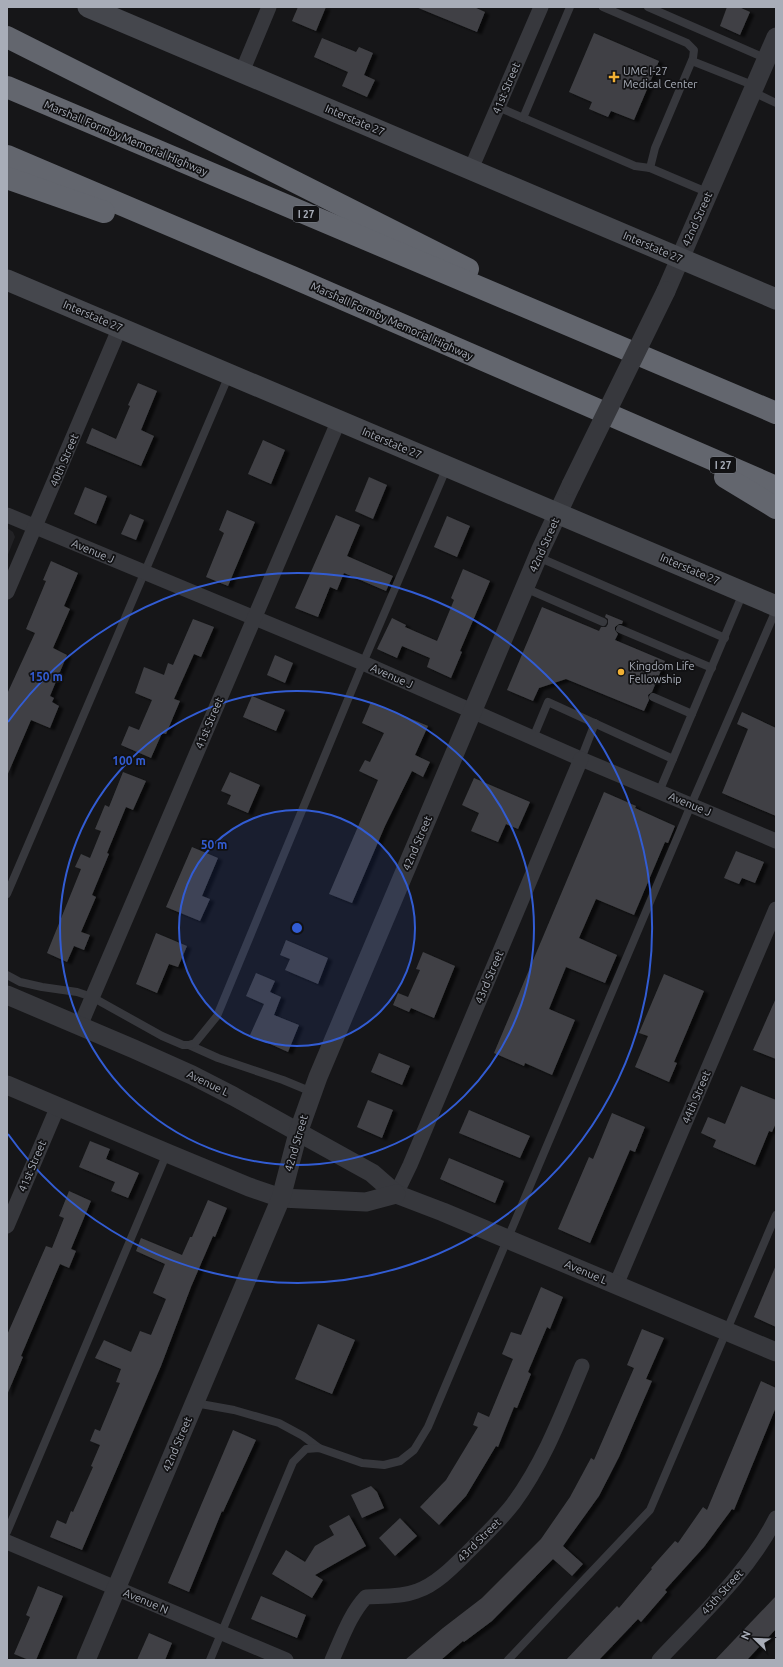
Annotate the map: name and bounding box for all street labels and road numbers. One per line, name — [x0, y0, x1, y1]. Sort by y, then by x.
street label: 41st Street — [490, 60, 522, 116]
street label: Marshall Formby Memorial Highway — [42, 98, 210, 178]
street label: Interstate 27 — [323, 102, 387, 138]
street label: 42nd Street — [680, 189, 715, 248]
road number: I 27 — [293, 206, 319, 222]
street label: Interstate 27 — [621, 229, 685, 265]
street label: Marshall Formby Memorial Highway — [309, 280, 476, 363]
street label: Interstate 27 — [61, 298, 125, 334]
street label: Interstate 27 — [360, 425, 424, 461]
street label: 40th Street — [47, 431, 81, 488]
road number: I 27 — [710, 457, 736, 473]
street label: 42nd Street — [527, 515, 562, 574]
street label: Avenue J — [70, 537, 116, 565]
street label: Interstate 27 — [658, 551, 722, 587]
street label: Avenue J — [369, 661, 415, 691]
street label: 41st Street — [193, 695, 225, 751]
street label: Avenue J — [667, 790, 713, 818]
street label: 42nd Street — [400, 813, 434, 872]
street label: 43rd Street — [472, 948, 506, 1005]
street label: Avenue L — [185, 1068, 231, 1098]
street label: 44th Street — [679, 1068, 713, 1125]
street label: 42nd Street — [282, 1113, 310, 1173]
street label: 41st Street — [16, 1138, 48, 1194]
street label: Avenue L — [563, 1258, 610, 1287]
street label: 42nd Street — [160, 1414, 194, 1473]
street label: 43rd Street — [455, 1515, 504, 1564]
street label: 45th Street — [699, 1567, 746, 1617]
street label: Avenue N — [122, 1586, 170, 1616]

